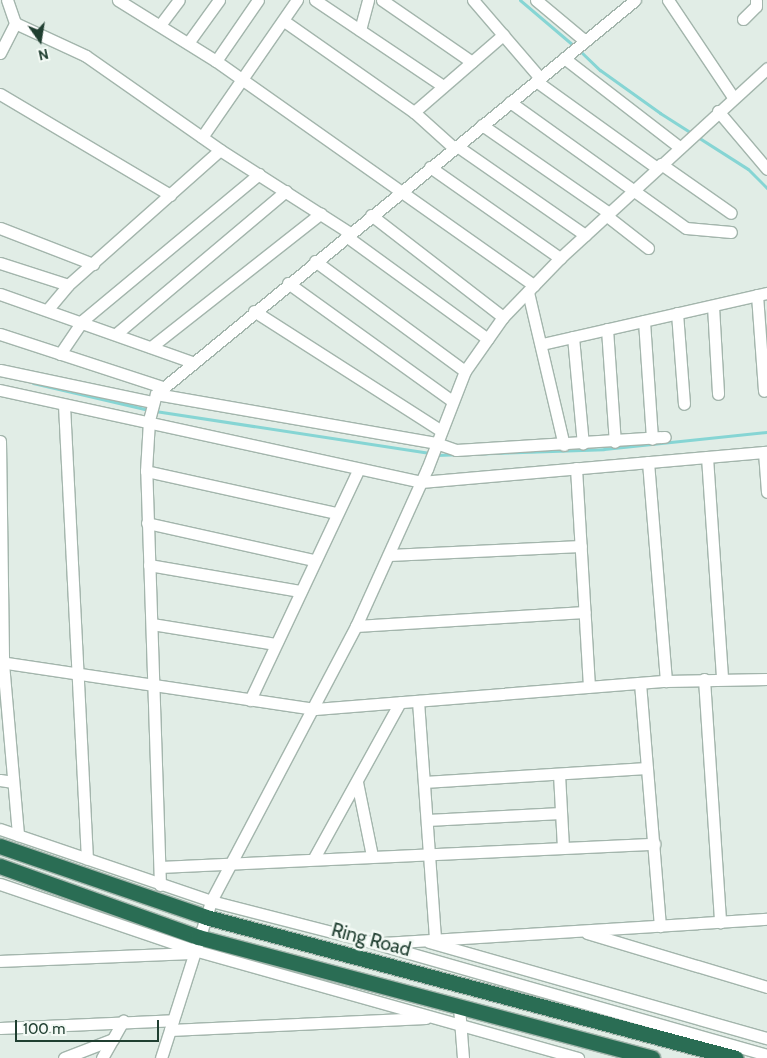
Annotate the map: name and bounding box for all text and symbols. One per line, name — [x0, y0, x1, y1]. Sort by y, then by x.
north arrow — [15, 15, 65, 65]
text: N — [37, 45, 50, 64]
street label: Ring Road — [329, 919, 413, 961]
scale bar — [18, 1010, 161, 1042]
text: 100 m — [23, 1020, 65, 1038]

